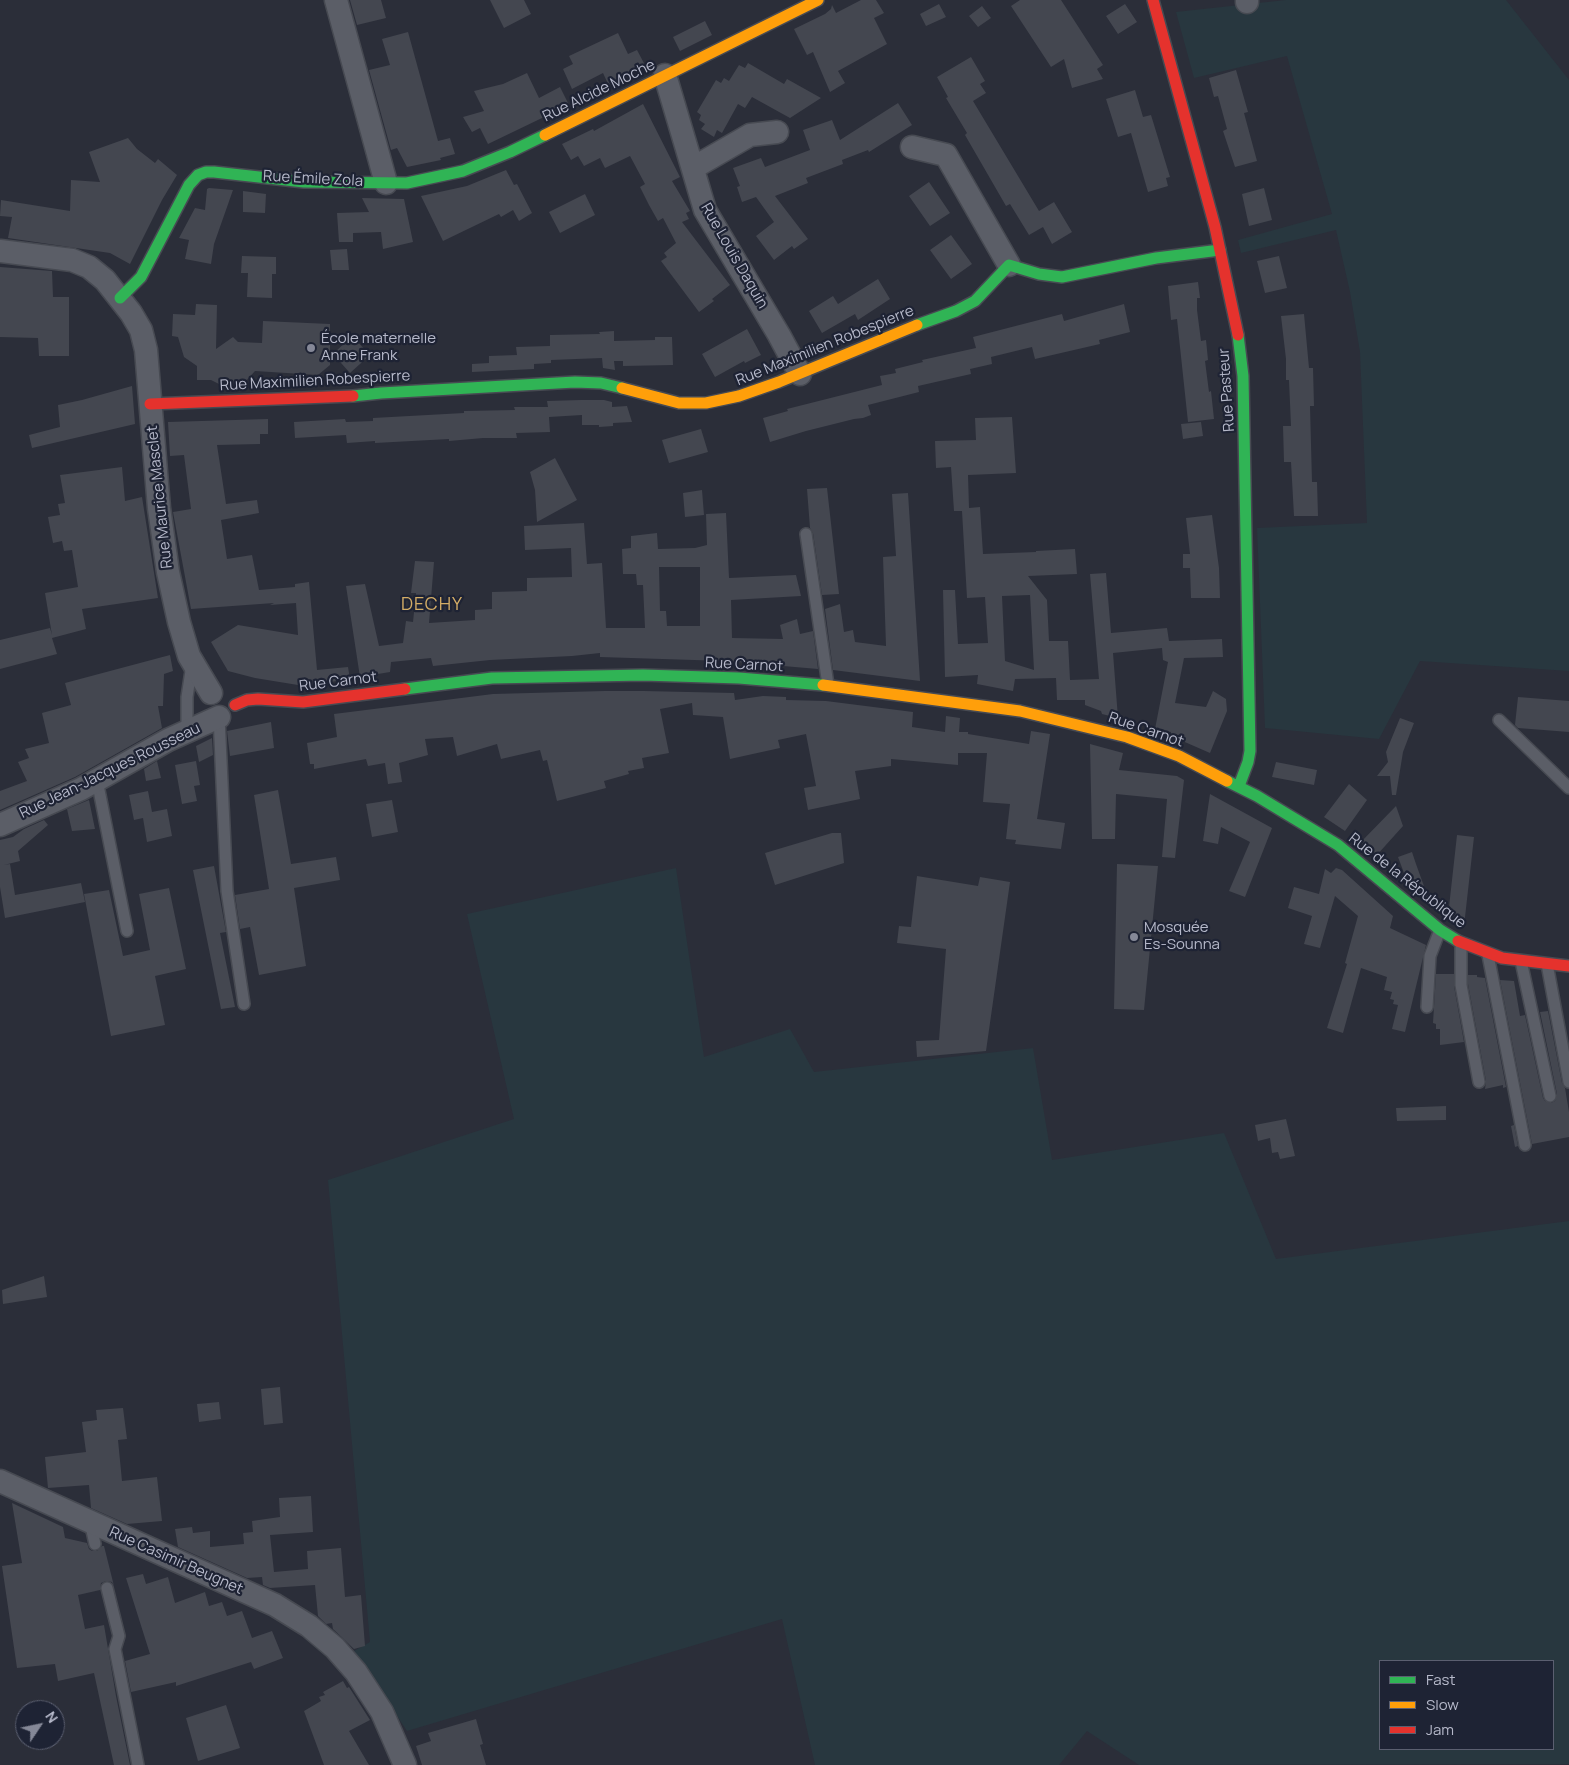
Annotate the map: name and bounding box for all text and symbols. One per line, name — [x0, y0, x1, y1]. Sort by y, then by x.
street label: Rue Alcide Moche — [540, 56, 658, 126]
street label: Rue Émile Zola — [263, 167, 363, 191]
street label: Rue Louis Daquin — [697, 200, 771, 312]
street label: Rue Maximilien Robespierre — [733, 302, 917, 390]
place label: École maternelle Anne Frank — [321, 330, 436, 365]
marker: École maternelle Anne Frank — [305, 342, 317, 354]
street label: Rue Pasteur — [1215, 348, 1239, 432]
street label: Rue Maximilien Robespierre — [219, 367, 411, 395]
street label: Rue Maurice Masclet — [144, 424, 176, 570]
district label: DECHY — [400, 594, 464, 616]
street label: Rue Carnot — [704, 654, 784, 676]
street label: Rue Carnot — [298, 668, 378, 696]
street label: Rue Carnot — [1106, 709, 1186, 751]
street label: Rue Jean-Jacques Rousseau — [17, 719, 203, 823]
street label: Rue de la République — [1345, 830, 1469, 932]
place label: Mosquée Es-Sounna — [1144, 919, 1220, 954]
marker: Mosquée Es-Sounna — [1128, 931, 1140, 943]
street label: Rue Casimir Beugnet — [106, 1523, 246, 1599]
legend — [1379, 1660, 1554, 1750]
text: Fast — [1426, 1669, 1455, 1690]
text: Slow — [1426, 1694, 1459, 1715]
north arrow — [15, 1700, 65, 1750]
text: N — [41, 1707, 63, 1726]
text: Jam — [1426, 1719, 1454, 1740]

